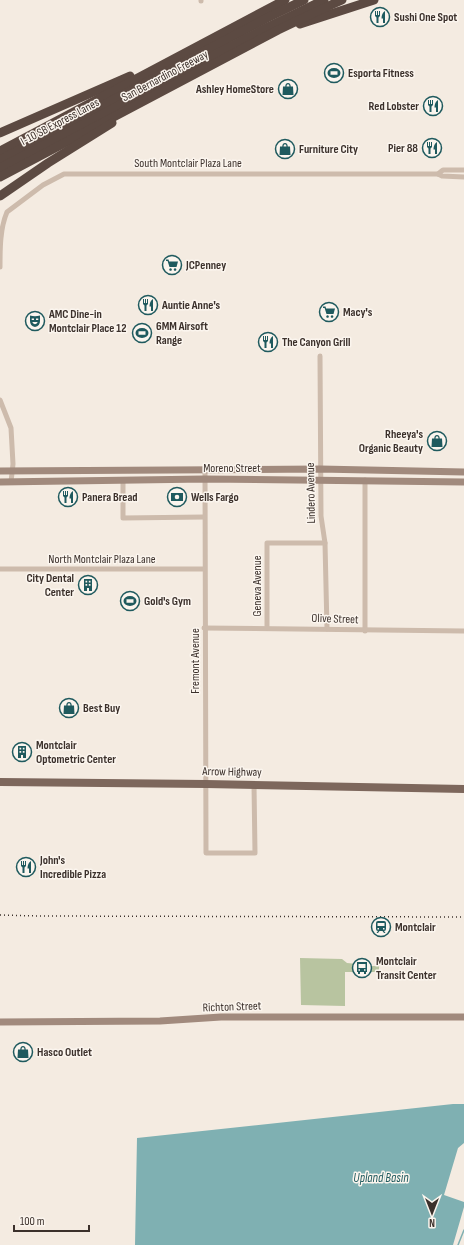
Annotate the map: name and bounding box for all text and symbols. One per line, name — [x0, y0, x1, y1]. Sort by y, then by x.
restaurant icon: Sushi One Spot — [369, 6, 391, 28]
place label: Sushi One Spot — [394, 10, 457, 25]
street label: San Bernardino Freeway — [119, 47, 211, 105]
sports icon: Esporta Fitness — [323, 62, 345, 84]
place label: Esporta Fitness — [348, 66, 414, 81]
shop icon: Ashley HomeStore — [277, 78, 299, 100]
place label: Ashley HomeStore — [195, 82, 274, 97]
street label: I-10 SB Express Lanes — [18, 95, 102, 149]
restaurant icon: Red Lobster — [422, 95, 444, 117]
place label: Red Lobster — [369, 99, 419, 114]
restaurant icon: Pier 88 — [421, 137, 443, 159]
shop icon: Furniture City — [274, 138, 296, 160]
place label: Pier 88 — [388, 141, 418, 156]
place label: Furniture City — [299, 142, 358, 157]
street label: South Montclair Plaza Lane — [134, 156, 242, 171]
supermarket icon: JCPenney — [161, 254, 183, 276]
place label: JCPenney — [185, 258, 226, 273]
restaurant icon: Auntie Anne's — [137, 294, 159, 316]
place label: Auntie Anne's — [161, 298, 221, 313]
supermarket icon: Macy's — [318, 301, 340, 323]
place label: Macy's — [343, 305, 373, 320]
place label: AMC Dine-in Montclair Place 12 — [48, 307, 126, 336]
theatre icon: AMC Dine-in Montclair Place 12 — [24, 310, 46, 332]
place label: 6MM Airsoft Range — [156, 319, 208, 348]
sports icon: 6MM Airsoft Range — [131, 322, 153, 344]
restaurant icon: The Canyon Grill — [257, 331, 279, 353]
place label: The Canyon Grill — [282, 335, 350, 350]
place label: Rheeya's Organic Beauty — [359, 427, 423, 456]
shop icon: Rheeya's Organic Beauty — [426, 430, 448, 452]
street label: Moreno Street — [203, 461, 261, 476]
street label: Lindero Avenue — [303, 462, 319, 524]
restaurant icon: Panera Bread — [57, 486, 79, 508]
bank icon: Wells Fargo — [166, 486, 188, 508]
place label: Panera Bread — [82, 490, 138, 505]
place label: Wells Fargo — [191, 490, 239, 505]
street label: North Montclair Plaza Lane — [48, 552, 156, 567]
street label: Geneva Avenue — [250, 555, 265, 617]
place label: City Dental Center — [26, 571, 74, 600]
building icon: City Dental Center — [77, 574, 99, 596]
sports icon: Gold's Gym — [119, 590, 141, 612]
place label: Gold's Gym — [144, 594, 191, 609]
street label: Olive Street — [311, 611, 359, 627]
street label: Fremont Avenue — [188, 628, 203, 694]
shop icon: Best Buy — [58, 697, 80, 719]
place label: Best Buy — [83, 701, 120, 716]
place label: Montclair Optometric Center — [36, 738, 116, 767]
building icon: Montclair Optometric Center — [11, 741, 33, 763]
street label: Arrow Highway — [201, 764, 262, 780]
place label: John's Incredible Pizza — [39, 853, 106, 882]
restaurant icon: John's Incredible Pizza — [15, 856, 37, 878]
station icon: Montclair — [370, 916, 392, 938]
place label: Montclair — [395, 920, 436, 935]
place label: Montclair Transit Center — [376, 954, 437, 983]
bus stop icon: Montclair Transit Center — [351, 957, 373, 979]
street label: Richton Street — [202, 998, 262, 1016]
shop icon: Hasco Outlet — [12, 1041, 34, 1063]
place label: Hasco Outlet — [37, 1045, 92, 1060]
water label: Upland Basin — [353, 1170, 409, 1186]
north arrow — [412, 1193, 452, 1233]
scale bar — [14, 1207, 89, 1233]
text: 100 m — [20, 1214, 45, 1229]
text: N — [429, 1216, 435, 1229]

